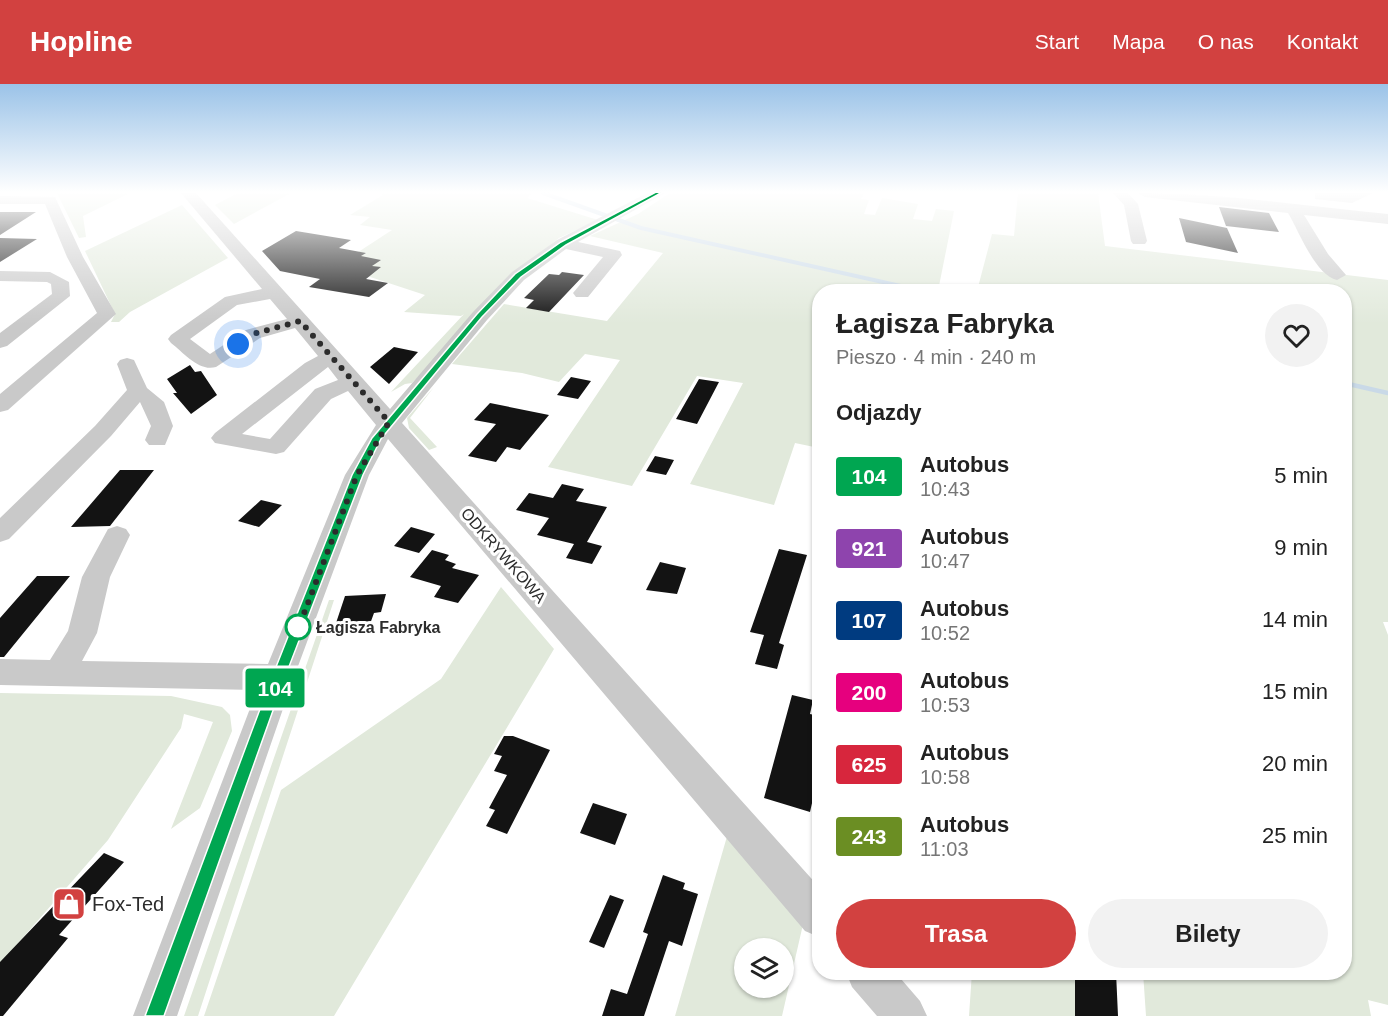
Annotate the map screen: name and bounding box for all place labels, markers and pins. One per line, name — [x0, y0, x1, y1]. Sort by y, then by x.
marker: Łagisza Fabryka — [285, 614, 311, 640]
place label: Łagisza Fabryka — [316, 619, 441, 636]
shop icon: Fox-Ted — [51, 886, 87, 922]
place label: Fox-Ted — [92, 893, 164, 915]

